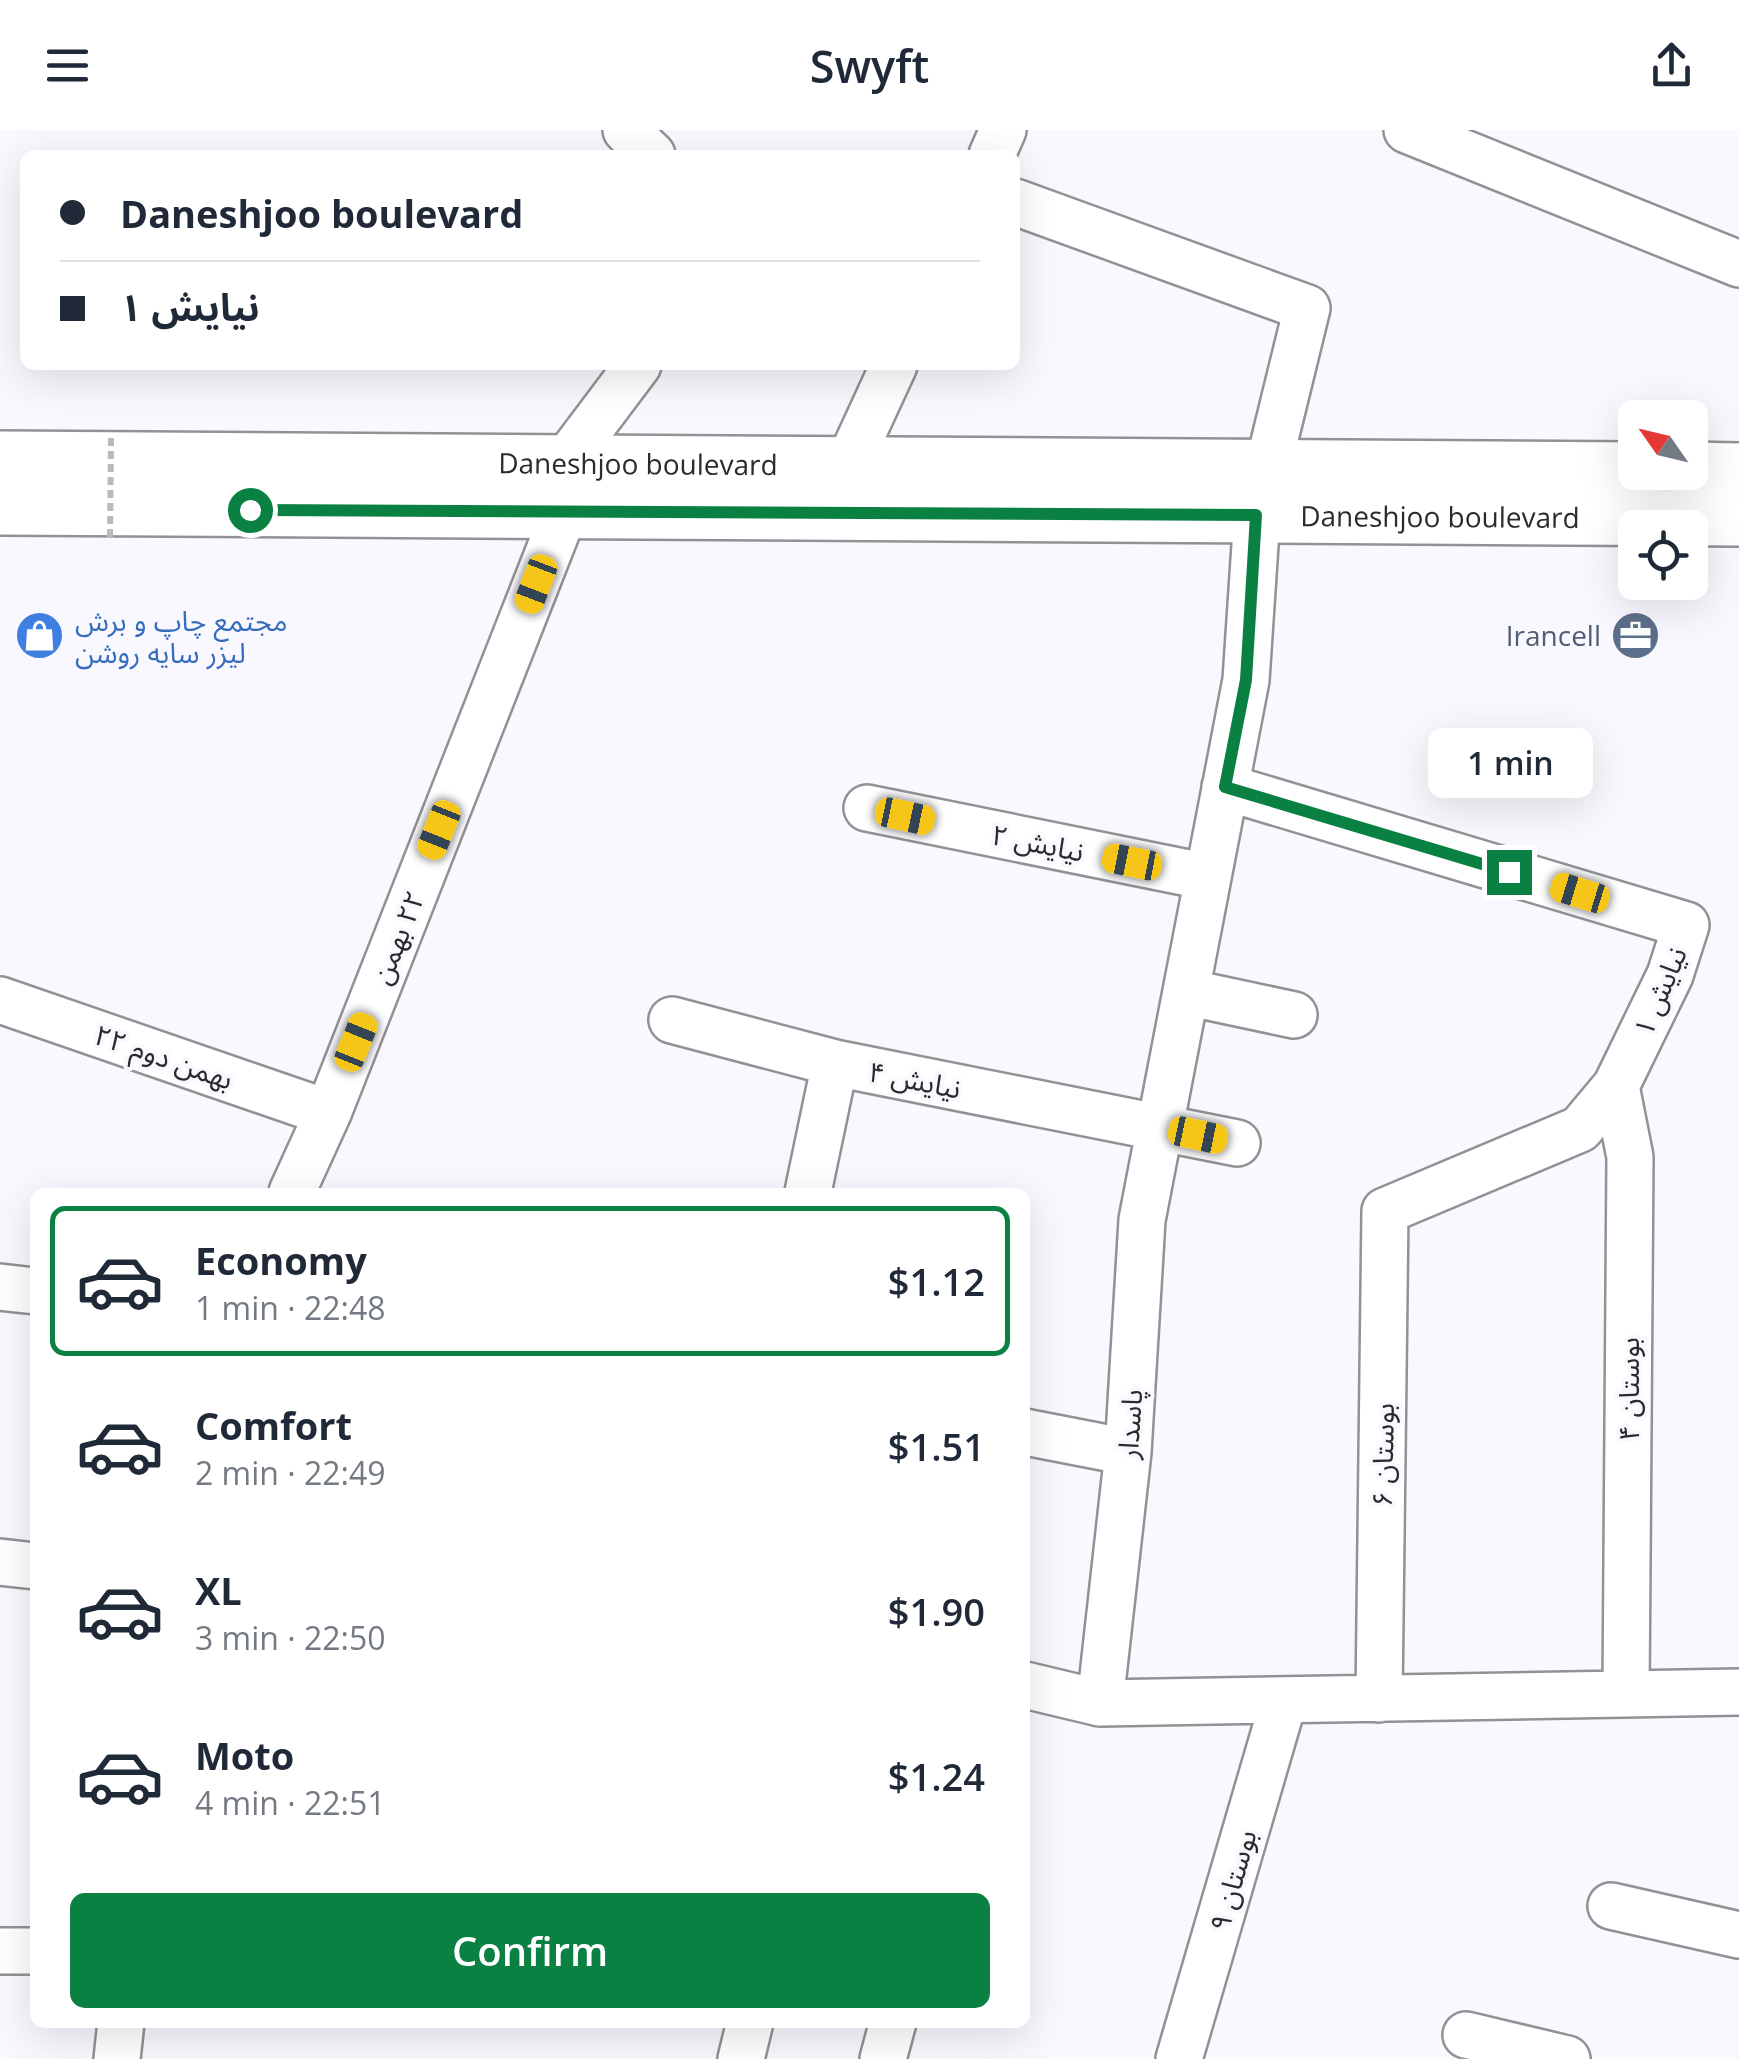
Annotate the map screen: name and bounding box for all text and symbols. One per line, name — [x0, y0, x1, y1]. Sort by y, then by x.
text: Swyft — [810, 35, 929, 96]
icon: menu — [40, 38, 95, 93]
icon: share — [1644, 38, 1699, 93]
text: Daneshjoo boulevard — [120, 187, 523, 239]
text: نیایش ۱ — [120, 280, 260, 332]
north arrow — [1618, 400, 1708, 490]
map controls — [1618, 400, 1708, 600]
street label: Daneshjoo boulevard — [498, 443, 778, 483]
route start — [228, 488, 273, 533]
street label: Daneshjoo boulevard — [1300, 496, 1580, 536]
button: locate — [1618, 510, 1708, 600]
car — [511, 551, 561, 617]
place label: مجتمع چاپ و برش لیزر سایه روشن — [75, 601, 287, 671]
office icon: Irancell — [1610, 609, 1662, 661]
shop icon: مجتمع چاپ و برش لیزر سایه روشن — [14, 610, 66, 662]
place label: Irancell — [1506, 616, 1601, 654]
callout: 1 min — [1426, 727, 1592, 797]
text: 1 min — [1467, 741, 1554, 784]
car — [873, 795, 937, 837]
car — [414, 797, 464, 863]
street label: نیایش ۲ — [989, 814, 1087, 870]
car — [1100, 842, 1164, 882]
route end — [1487, 850, 1532, 895]
car — [1547, 870, 1613, 916]
street label: ٢٢ بهمن — [361, 885, 433, 989]
street label: نیایش ۱ — [1623, 941, 1695, 1041]
car — [331, 1009, 381, 1075]
street label: ۲۲ بهمن دوم — [89, 1015, 238, 1100]
street label: نیایش ۴ — [866, 1051, 964, 1107]
car — [1166, 1114, 1230, 1156]
text: Economy — [195, 1234, 367, 1286]
icon: car — [75, 1236, 165, 1326]
text: $1.12 — [888, 1255, 985, 1307]
text: 1 min · 22:48 — [195, 1286, 386, 1329]
street label: بوستان ۴ — [1609, 1337, 1647, 1441]
street label: پاسدار — [1108, 1388, 1151, 1461]
text: Comfort — [195, 1399, 352, 1451]
icon: car — [75, 1401, 165, 1491]
street label: بوستان ۶ — [1362, 1403, 1402, 1507]
text: $1.51 — [888, 1420, 985, 1472]
text: 2 min · 22:49 — [195, 1451, 386, 1494]
text: XL — [195, 1564, 242, 1616]
icon: car — [75, 1566, 165, 1656]
text: $1.90 — [888, 1585, 985, 1637]
text: 3 min · 22:50 — [195, 1616, 386, 1659]
text: Moto — [195, 1729, 294, 1781]
icon: car — [75, 1731, 165, 1821]
text: $1.24 — [888, 1750, 985, 1802]
text: 4 min · 22:51 — [195, 1781, 386, 1824]
street label: بوستان ۹ — [1199, 1825, 1265, 1935]
button: Confirm — [70, 1893, 990, 2008]

